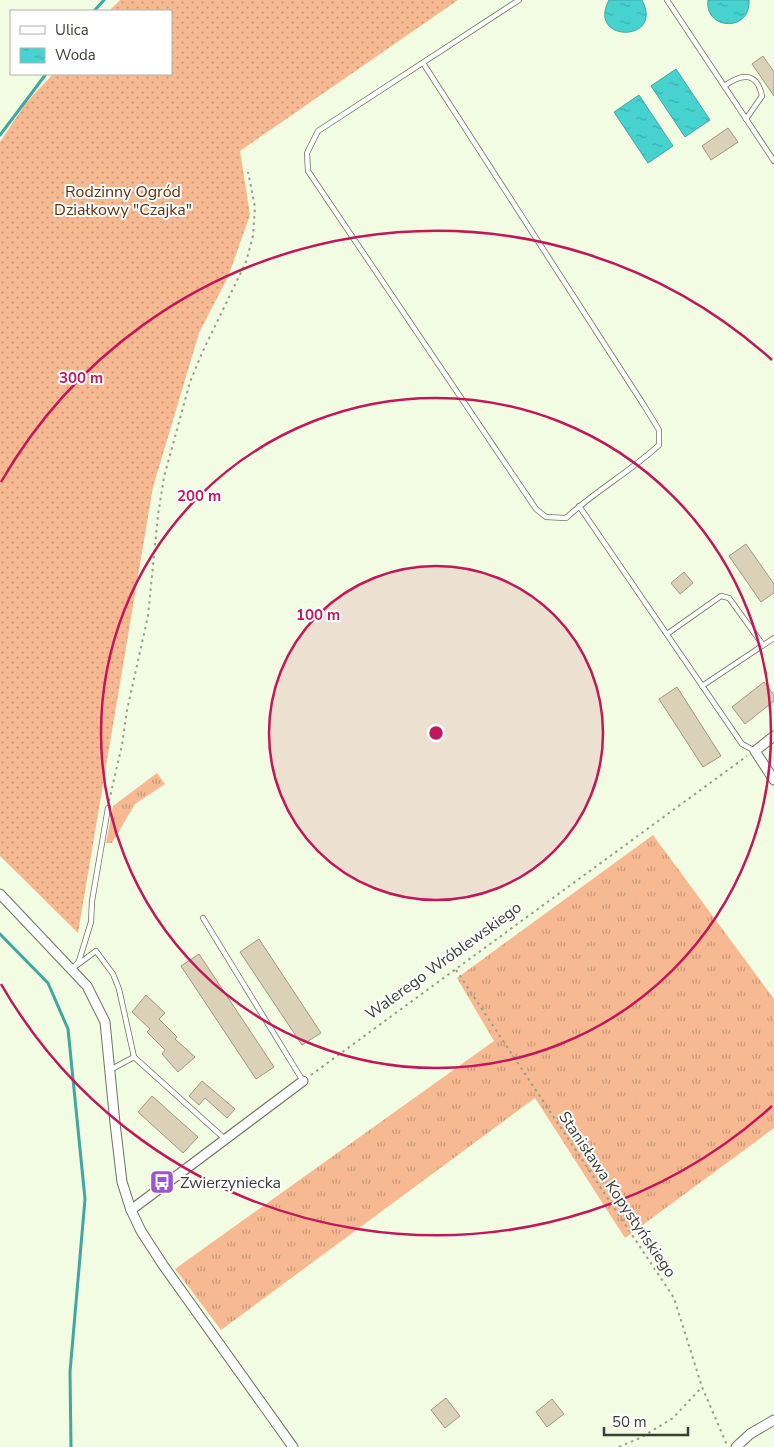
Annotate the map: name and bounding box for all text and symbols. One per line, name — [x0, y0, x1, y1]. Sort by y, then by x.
legend — [10, 10, 172, 75]
text: Ulica — [55, 20, 89, 40]
text: Woda — [55, 45, 96, 65]
park label: Rodzinny Ogród Działkowy "Czajka" — [54, 181, 192, 221]
text: 300 m — [59, 368, 103, 388]
text: 200 m — [177, 486, 221, 506]
text: 100 m — [296, 605, 340, 625]
centre of rings — [427, 724, 445, 742]
street label: Walerego Wróblewskiego — [361, 897, 526, 1025]
street label: Stanisława Kopystyńskiego — [553, 1107, 681, 1282]
bus stop icon: Zwierzyniecka — [149, 1169, 175, 1195]
place label: Zwierzyniecka — [180, 1172, 281, 1194]
scale bar — [604, 1404, 688, 1436]
text: 50 m — [612, 1412, 647, 1432]

